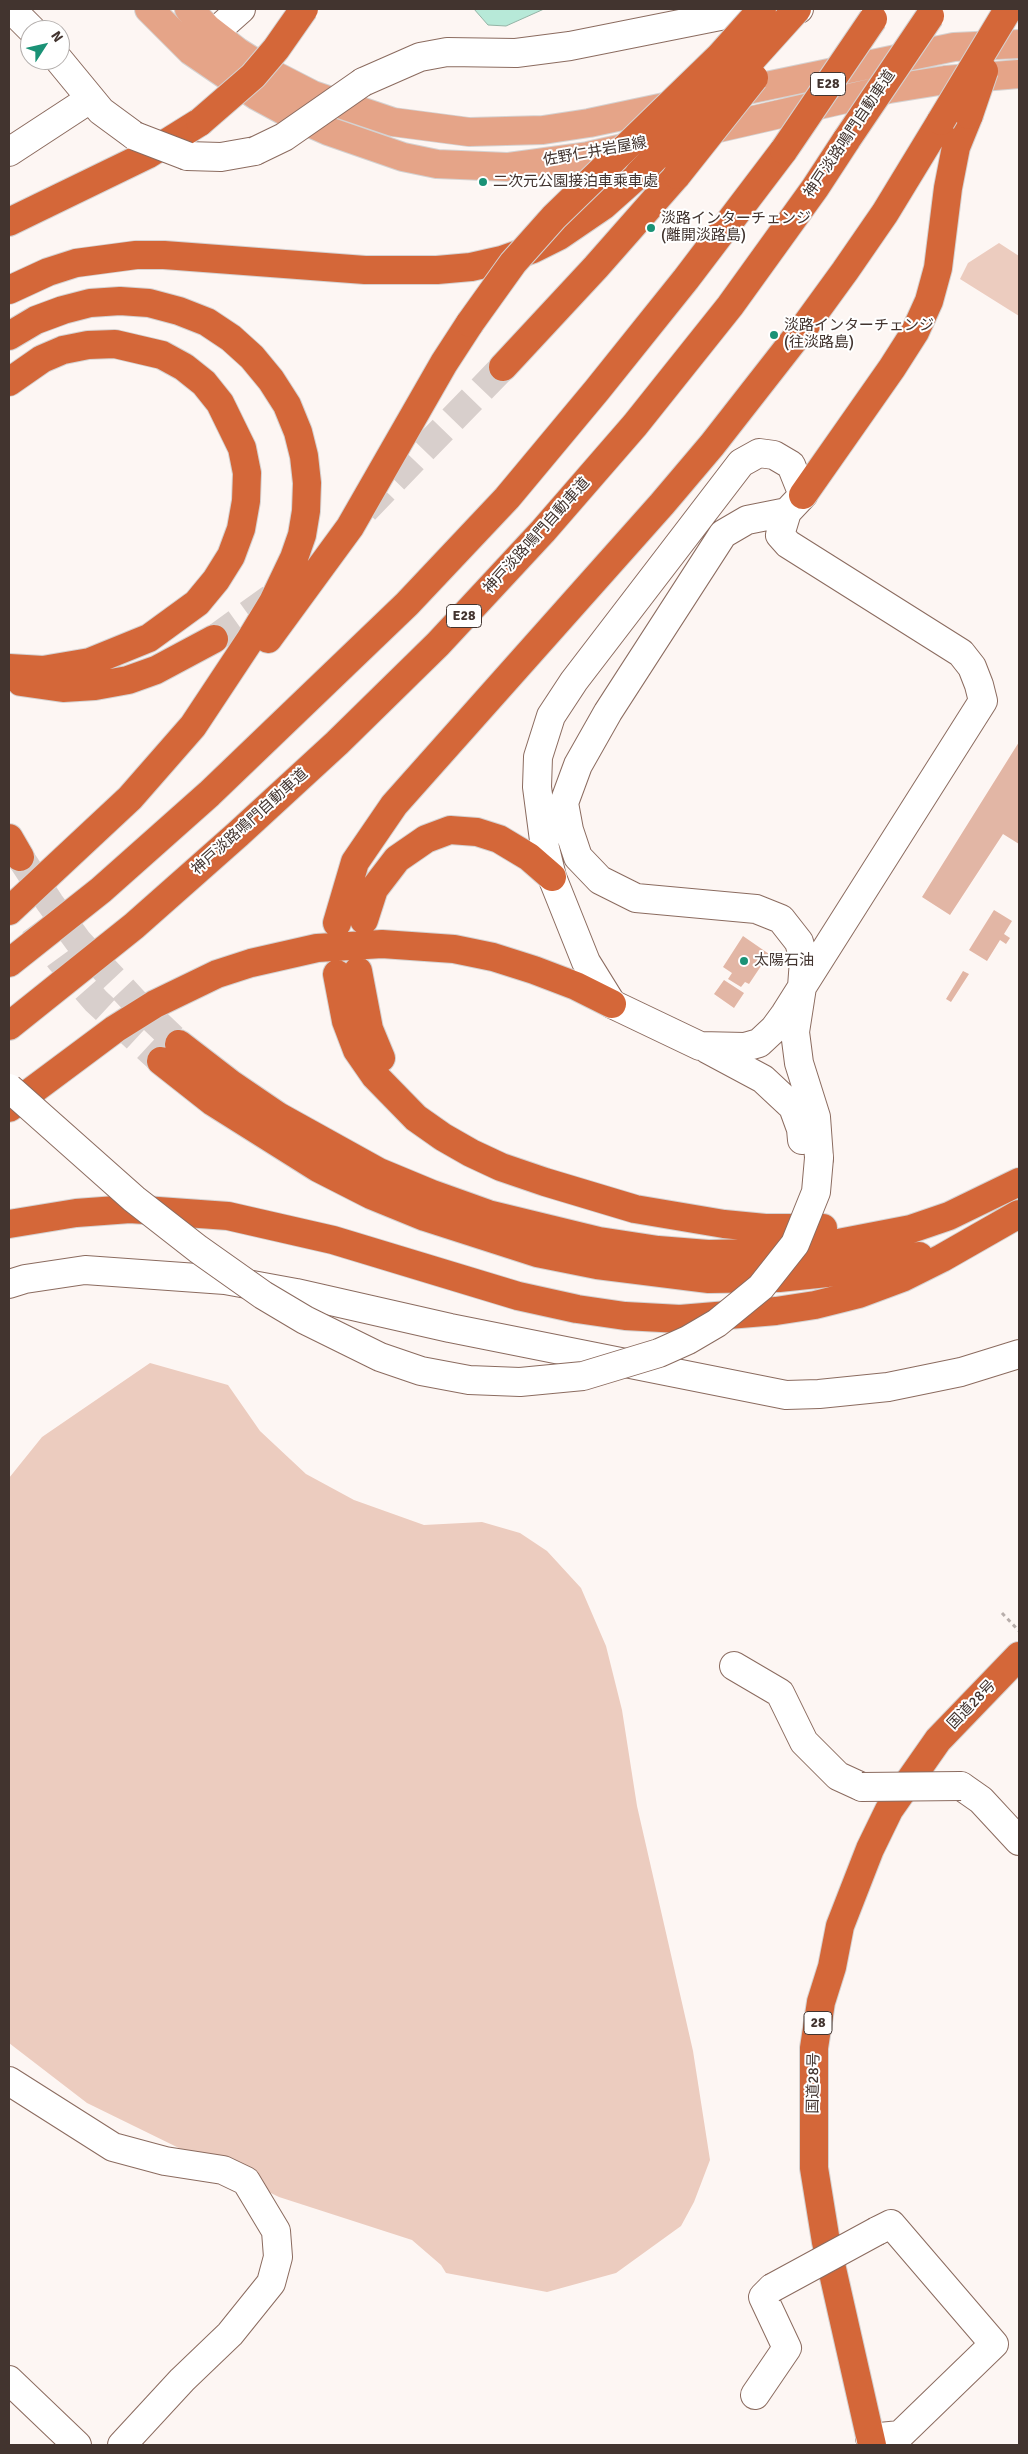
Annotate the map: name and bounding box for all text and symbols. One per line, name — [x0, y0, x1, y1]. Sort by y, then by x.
north arrow — [20, 20, 70, 70]
text: N — [47, 28, 67, 46]
street label: 神戸淡路鳴門自動車道 — [801, 67, 899, 201]
road number: E28 — [810, 72, 846, 96]
street label: 佐野仁井岩屋線 — [542, 134, 648, 170]
place label: 二次元公園接泊車乘車處 — [493, 173, 658, 191]
marker: 二次元公園接泊車乘車處 — [477, 176, 489, 188]
place label: 淡路インターチェンジ (離開淡路島) — [661, 210, 811, 245]
marker: 淡路インターチェンジ (離開淡路島) — [645, 222, 657, 234]
place label: 淡路インターチェンジ (往淡路島) — [784, 317, 934, 352]
marker: 淡路インターチェンジ (往淡路島) — [768, 329, 780, 341]
street label: 神戸淡路鳴門自動車道 — [480, 474, 594, 598]
road number: E28 — [446, 604, 482, 628]
street label: 神戸淡路鳴門自動車道 — [188, 765, 312, 879]
place label: 太陽石油 — [754, 952, 814, 970]
marker: 太陽石油 — [738, 955, 750, 967]
street label: 国道28号 — [944, 1677, 1000, 1733]
road number: 28 — [804, 2012, 832, 2035]
street label: 国道28号 — [804, 2052, 824, 2114]

